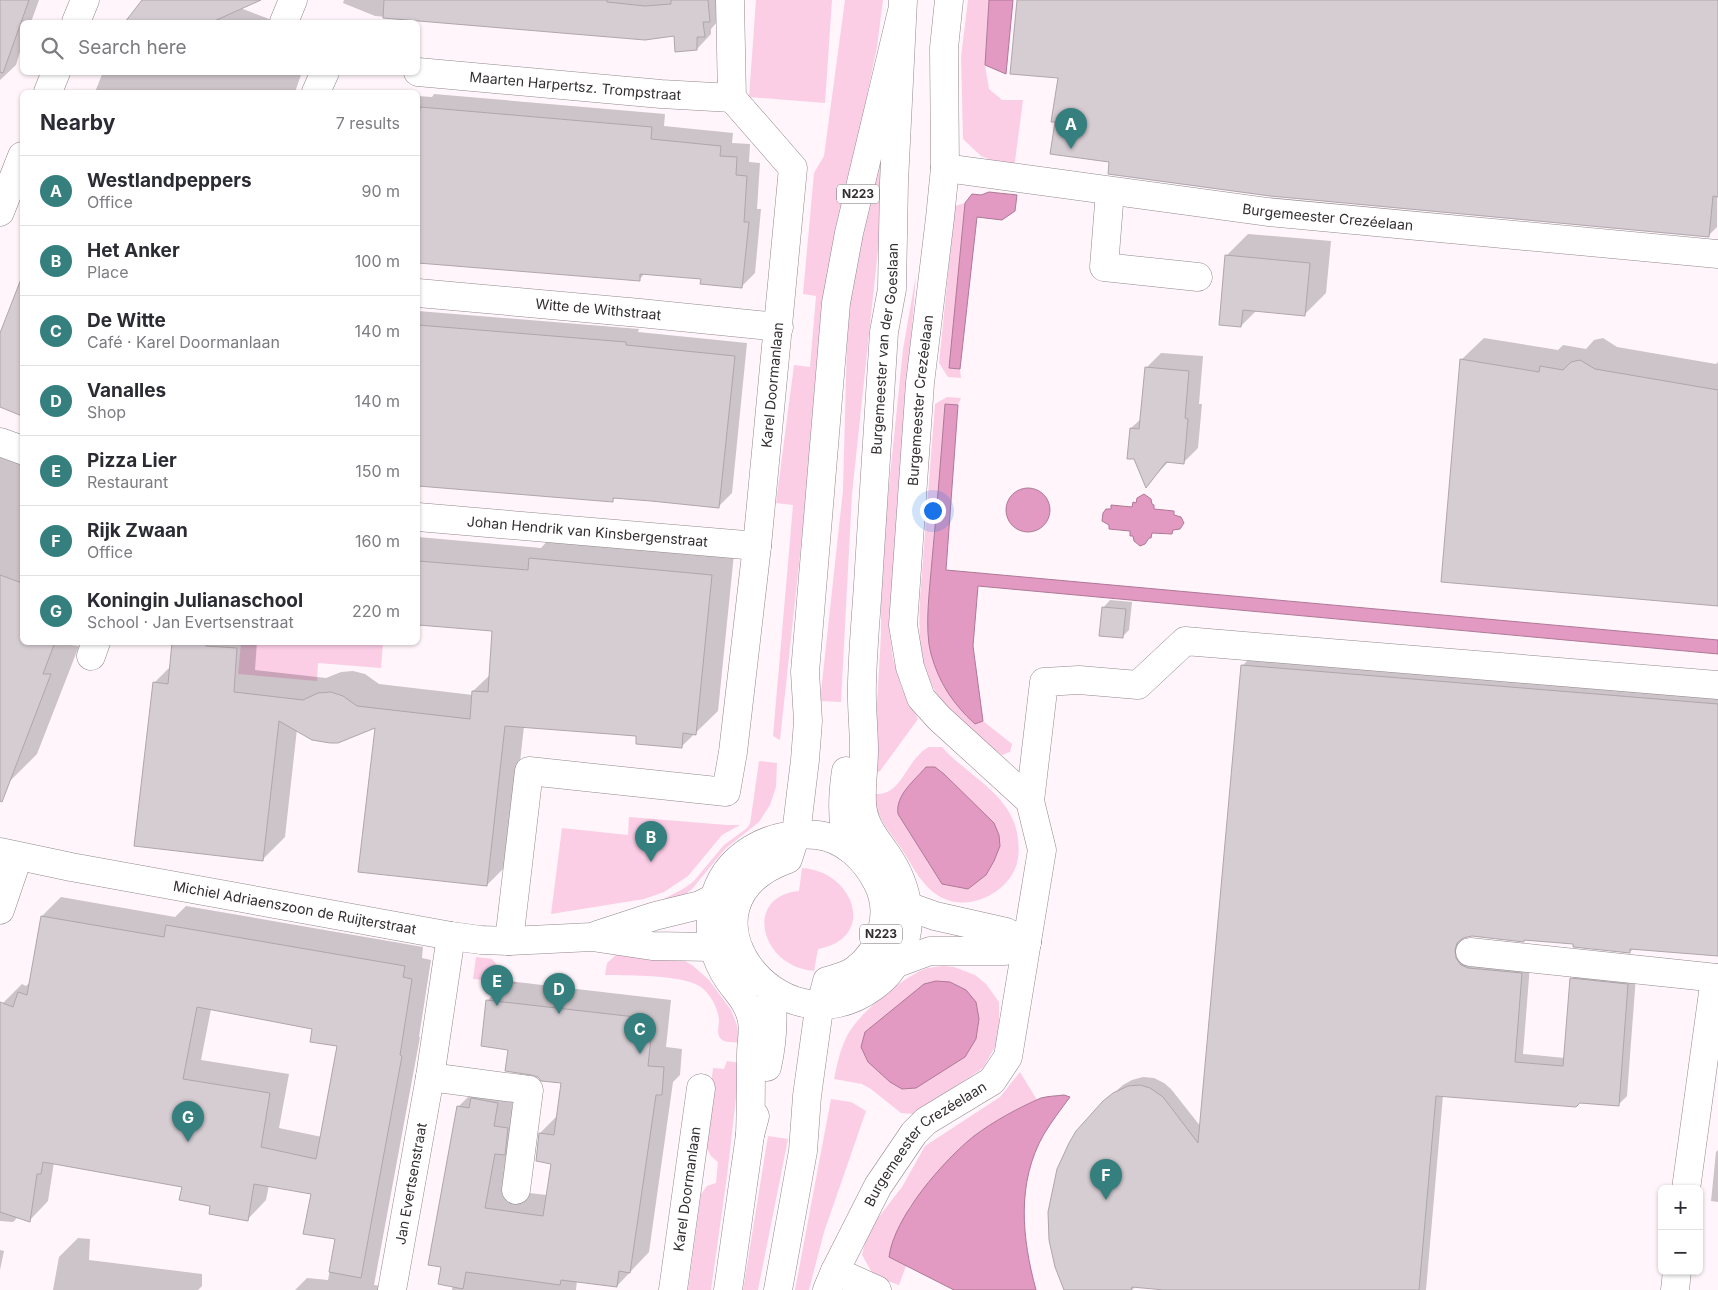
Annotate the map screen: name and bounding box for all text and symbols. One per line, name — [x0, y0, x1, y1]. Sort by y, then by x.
search box — [20, 20, 420, 75]
icon: search — [38, 34, 66, 62]
text: Search here — [78, 36, 187, 59]
street label: Maarten Harpertsz. Trompstraat — [469, 68, 682, 103]
pin: A — [1055, 108, 1087, 149]
text: Nearby — [40, 110, 115, 135]
text: 7 results — [336, 113, 400, 133]
text: Westlandpeppers — [87, 169, 252, 192]
text: A — [50, 181, 62, 201]
text: 90 m — [361, 181, 400, 201]
road number: N223 — [837, 184, 879, 203]
text: Office — [87, 192, 133, 212]
street label: Burgemeester Crezéelaan — [1241, 200, 1414, 234]
text: Het Anker — [87, 239, 180, 262]
street label: Burgemeester van der Goeslaan — [867, 243, 901, 455]
text: B — [51, 251, 61, 271]
text: 100 m — [355, 251, 400, 271]
text: Place — [87, 262, 129, 282]
street label: Witte de Withstraat — [535, 295, 662, 323]
text: De Witte — [87, 309, 166, 332]
street label: Burgemeester Crezéelaan — [904, 314, 936, 486]
text: C — [50, 321, 62, 341]
text: 140 m — [355, 321, 400, 341]
street label: Karel Doormanlaan — [757, 321, 786, 449]
text: Café · Karel Doormanlaan — [87, 332, 280, 352]
text: Vanalles — [87, 379, 166, 402]
text: D — [50, 391, 62, 411]
text: 140 m — [355, 391, 400, 411]
text: Shop — [87, 402, 126, 422]
text: Pizza Lier — [87, 449, 177, 472]
text: E — [51, 461, 61, 481]
text: 150 m — [355, 461, 400, 481]
text: Restaurant — [87, 472, 168, 492]
your location — [920, 498, 946, 524]
street label: Johan Hendrik van Kinsbergenstraat — [466, 512, 709, 550]
text: Rijk Zwaan — [87, 519, 188, 542]
text: F — [51, 531, 61, 551]
text: 160 m — [355, 531, 400, 551]
text: Office — [87, 542, 133, 562]
text: Koningin Julianaschool — [87, 589, 303, 612]
text: G — [50, 601, 62, 621]
text: 220 m — [352, 601, 400, 621]
text: School · Jan Evertsenstraat — [87, 612, 294, 632]
pin: B — [635, 821, 667, 862]
street label: Michiel Adriaenszoon de Ruijterstraat — [172, 877, 418, 938]
road number: N223 — [860, 924, 902, 944]
pin: E — [481, 965, 513, 1006]
pin: D — [543, 973, 575, 1014]
pin: C — [624, 1013, 656, 1054]
street label: Burgemeester Crezéelaan — [860, 1078, 989, 1209]
pin: G — [172, 1101, 204, 1142]
street label: Jan Evertsenstraat — [391, 1121, 430, 1246]
street label: Karel Doormanlaan — [669, 1125, 704, 1253]
pin: F — [1090, 1159, 1122, 1200]
map controls — [1658, 1185, 1703, 1275]
button: + — [1658, 1185, 1703, 1230]
button: − — [1658, 1230, 1703, 1275]

